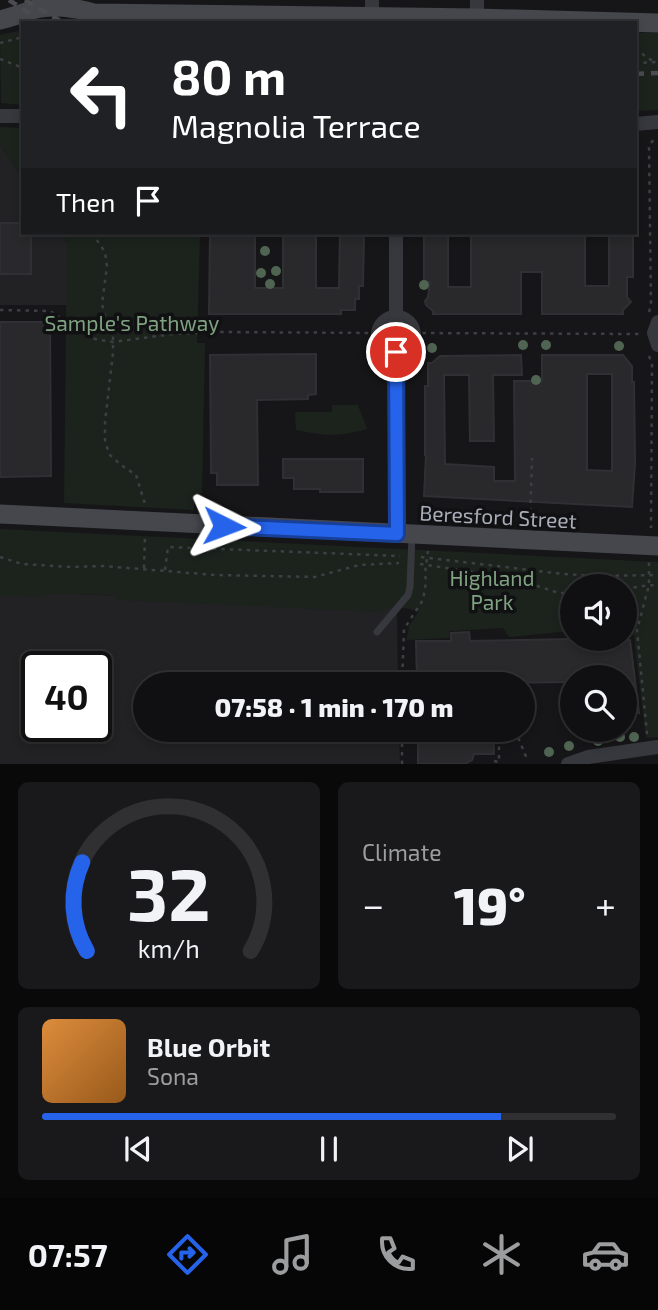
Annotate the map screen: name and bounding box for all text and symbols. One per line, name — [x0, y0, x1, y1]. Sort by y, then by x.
text: 80 m — [171, 46, 286, 105]
icon: left — [56, 49, 147, 140]
text: Magnolia Terrace — [171, 106, 421, 144]
icon: arrive — [129, 182, 167, 220]
text: Then — [56, 186, 115, 217]
park label: Sample's Pathway — [45, 310, 219, 335]
pin — [366, 322, 426, 382]
icon: arrive — [377, 333, 415, 371]
position arrow — [187, 489, 261, 563]
street label: Beresford Street — [419, 499, 577, 533]
park label: Highland Park — [449, 565, 535, 614]
map controls — [560, 574, 637, 742]
button: sound — [560, 574, 637, 651]
speed limit sign: 40 — [21, 651, 112, 742]
button: search — [560, 665, 637, 742]
text: 07:58 · 1 min · 170 m — [215, 691, 453, 722]
text: Climate — [362, 838, 442, 866]
text: 32 — [127, 849, 211, 937]
text: 19° — [454, 873, 526, 935]
text: − — [362, 881, 384, 927]
text: + — [595, 881, 616, 927]
text: km/h — [138, 933, 200, 963]
text: Blue Orbit — [147, 1031, 270, 1062]
text: Sona — [147, 1062, 199, 1090]
icon: previous — [119, 1130, 157, 1168]
icon: pause — [310, 1130, 348, 1168]
icon: next — [501, 1130, 539, 1168]
icon: directions — [163, 1230, 212, 1279]
icon: music — [268, 1230, 317, 1279]
icon: phone — [372, 1230, 421, 1279]
icon: climate — [477, 1230, 526, 1279]
icon: car — [581, 1230, 630, 1279]
text: 07:57 — [28, 1235, 108, 1273]

